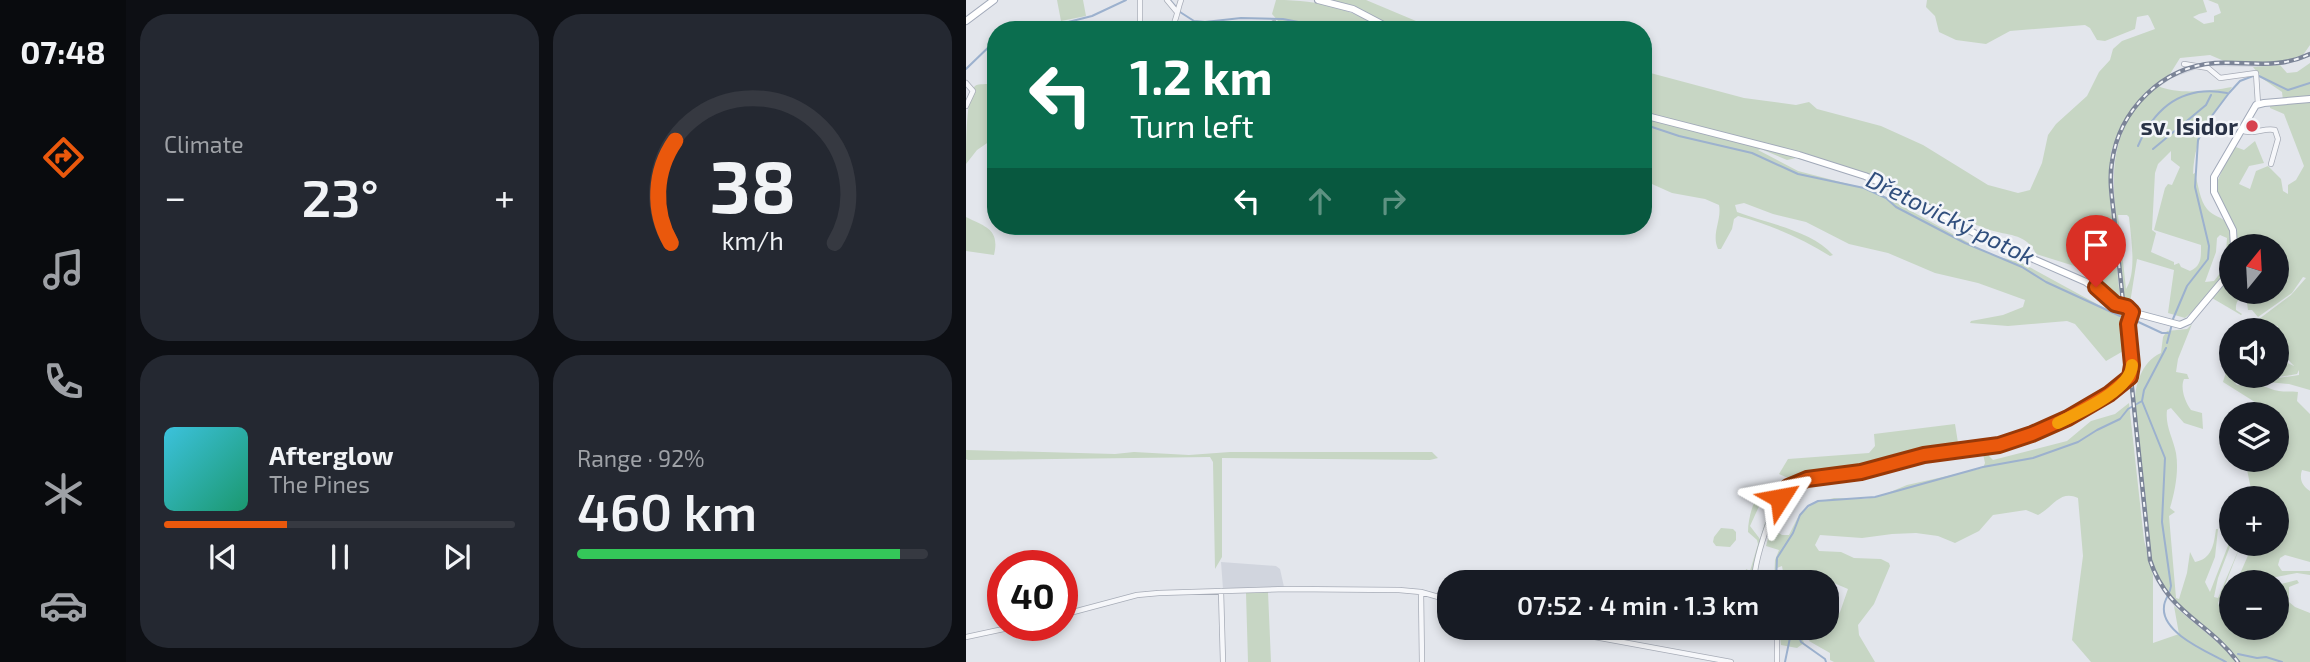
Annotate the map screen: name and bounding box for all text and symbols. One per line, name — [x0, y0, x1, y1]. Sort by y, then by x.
text: 07:48 — [20, 32, 106, 70]
text: 1.2 km — [1130, 46, 1273, 105]
icon: left — [1015, 49, 1106, 140]
text: Turn left — [1130, 106, 1254, 144]
place label: sv. Isidor — [2141, 112, 2238, 140]
marker: sv. Isidor — [2244, 118, 2260, 134]
text: Climate — [164, 130, 244, 158]
icon: directions — [39, 133, 88, 182]
text: 38 — [709, 141, 796, 229]
water label: Dřetovický potok — [1862, 164, 2040, 270]
text: 23° — [301, 165, 379, 227]
text: − — [164, 173, 186, 219]
text: + — [494, 173, 515, 219]
icon: left — [1228, 182, 1266, 220]
icon: ahead — [1301, 182, 1339, 220]
icon: right — [1374, 182, 1412, 220]
pin — [2066, 215, 2126, 287]
text: km/h — [721, 225, 784, 255]
icon: arrive — [2077, 226, 2115, 264]
north arrow — [2219, 234, 2289, 304]
map controls — [2219, 234, 2289, 640]
icon: music — [39, 245, 88, 294]
button: sound — [2219, 318, 2289, 388]
icon: phone — [39, 357, 88, 406]
button: layers — [2219, 402, 2289, 472]
text: Afterglow — [269, 439, 394, 470]
text: Range · 92% — [577, 444, 705, 472]
position arrow — [1743, 461, 1817, 535]
icon: climate — [39, 469, 88, 518]
text: The Pines — [269, 470, 370, 498]
text: 460 km — [577, 479, 757, 541]
button: + — [2219, 486, 2289, 556]
icon: previous — [204, 538, 242, 576]
icon: pause — [321, 538, 359, 576]
icon: next — [438, 538, 476, 576]
speed limit sign: 40 — [987, 550, 1078, 641]
button: − — [2219, 570, 2289, 640]
icon: car — [39, 581, 88, 630]
text: 07:52 · 4 min · 1.3 km — [1517, 589, 1759, 620]

